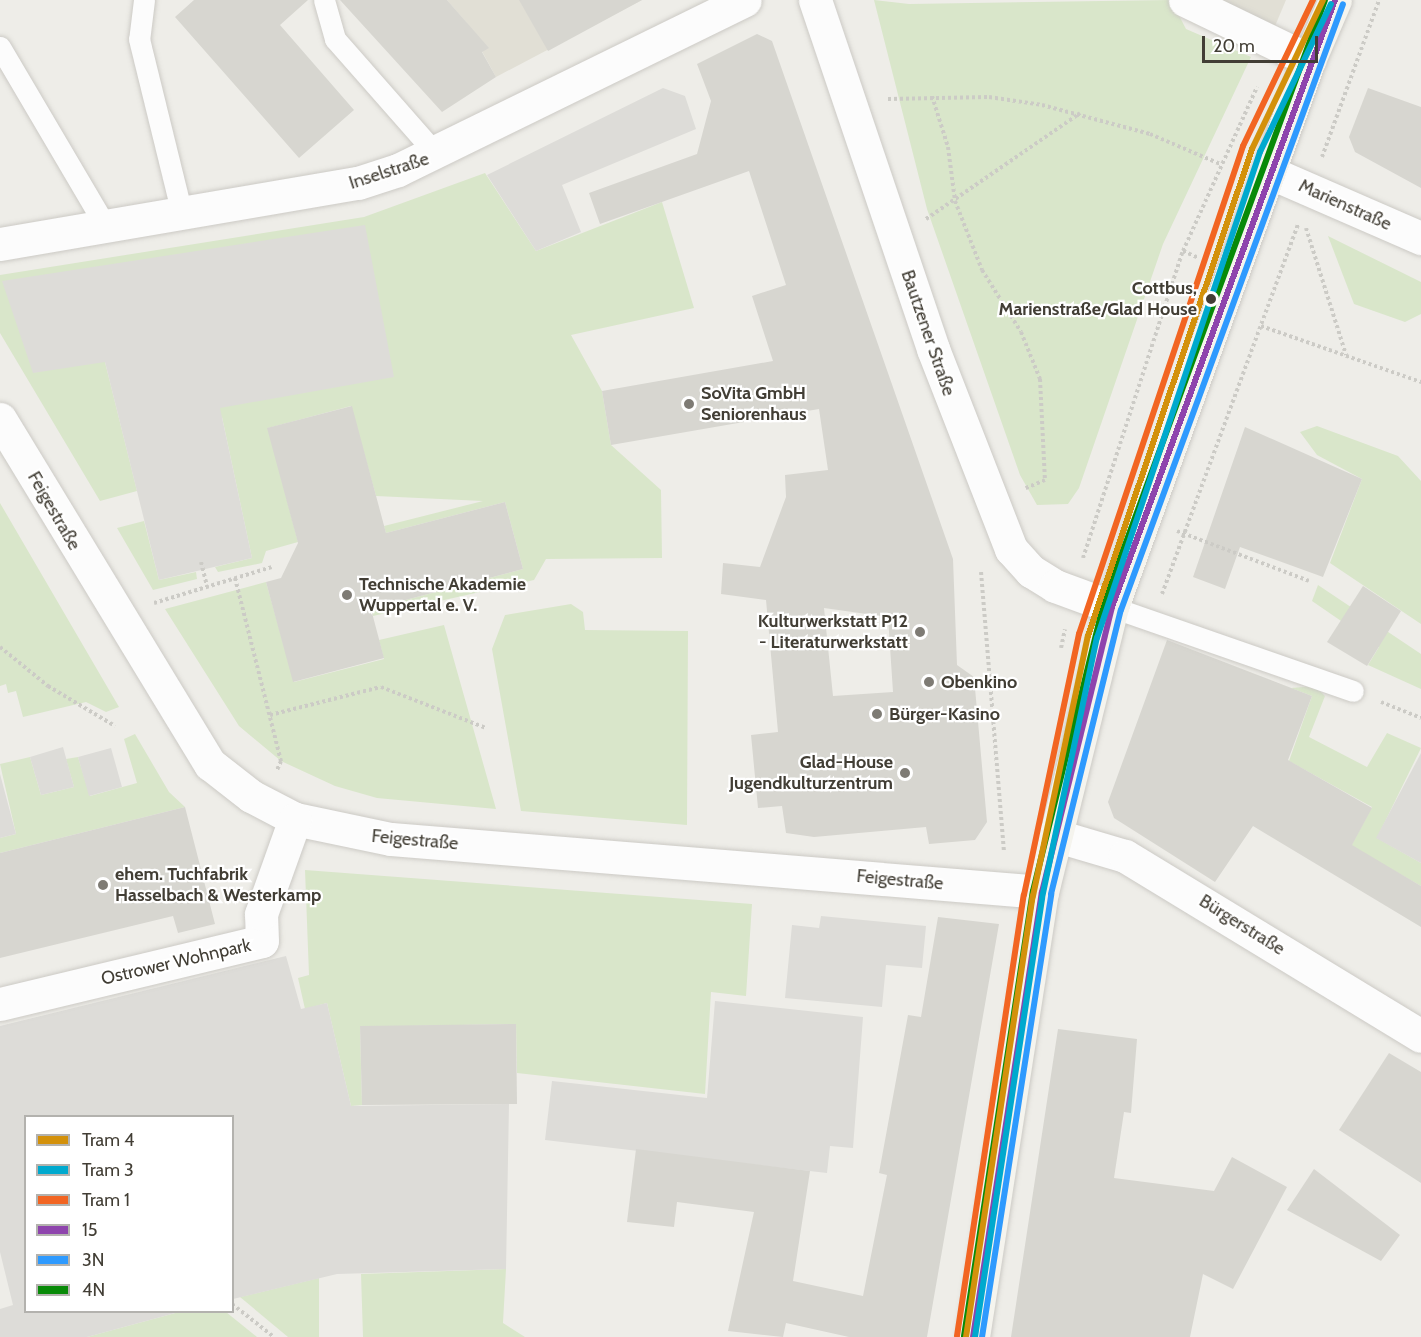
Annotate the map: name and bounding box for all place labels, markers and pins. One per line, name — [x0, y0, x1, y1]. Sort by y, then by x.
place label: Cottbus, Marienstraße/Glad House — [999, 278, 1197, 320]
marker: Cottbus, Marienstraße/Glad House — [1202, 290, 1220, 308]
place label: SoVita GmbH Seniorenhaus — [701, 383, 807, 426]
marker: SoVita GmbH Seniorenhaus — [682, 397, 696, 411]
place label: Technische Akademie Wuppertal e. V. — [359, 574, 526, 616]
marker: Technische Akademie Wuppertal e. V. — [340, 588, 354, 602]
place label: Kulturwerkstatt P12 - Literaturwerkstatt — [758, 611, 908, 654]
marker: Kulturwerkstatt P12 - Literaturwerkstatt — [913, 625, 927, 639]
place label: Obenkino — [941, 671, 1017, 693]
marker: Obenkino — [922, 675, 936, 689]
place label: Bürger-Kasino — [889, 703, 1000, 725]
marker: Bürger-Kasino — [870, 707, 884, 721]
place label: Glad-House Jugendkulturzentrum — [729, 752, 893, 795]
marker: Glad-House Jugendkulturzentrum — [898, 766, 912, 780]
place label: ehem. Tuchfabrik Hasselbach & Westerkamp — [115, 864, 321, 906]
marker: ehem. Tuchfabrik Hasselbach & Westerkamp — [96, 878, 110, 892]

